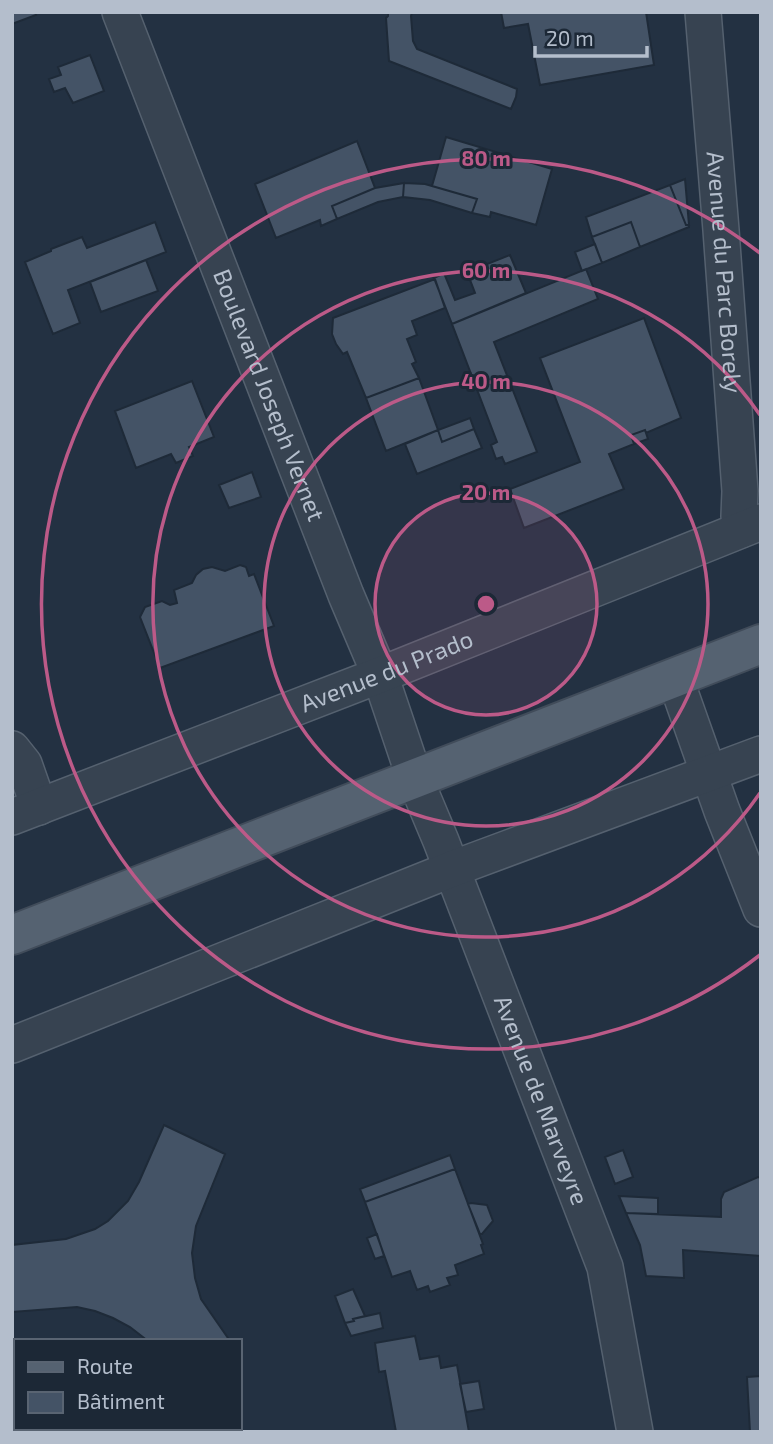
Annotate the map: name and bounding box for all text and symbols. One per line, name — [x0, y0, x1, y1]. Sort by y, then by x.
scale bar — [535, 14, 647, 58]
text: 20 m — [546, 25, 594, 50]
text: 80 m — [461, 145, 511, 170]
street label: Avenue du Parc Borely — [702, 150, 749, 394]
text: 60 m — [462, 257, 510, 282]
street label: Boulevard Joseph Vernet — [208, 265, 332, 525]
text: 40 m — [461, 368, 511, 393]
text: 20 m — [462, 479, 510, 504]
centre of rings — [474, 592, 498, 616]
street label: Avenue du Prado — [296, 623, 477, 717]
street label: Avenue de Marveyre — [489, 991, 596, 1209]
legend — [14, 1339, 242, 1430]
text: Route — [77, 1353, 133, 1378]
text: Bâtiment — [77, 1388, 165, 1413]

